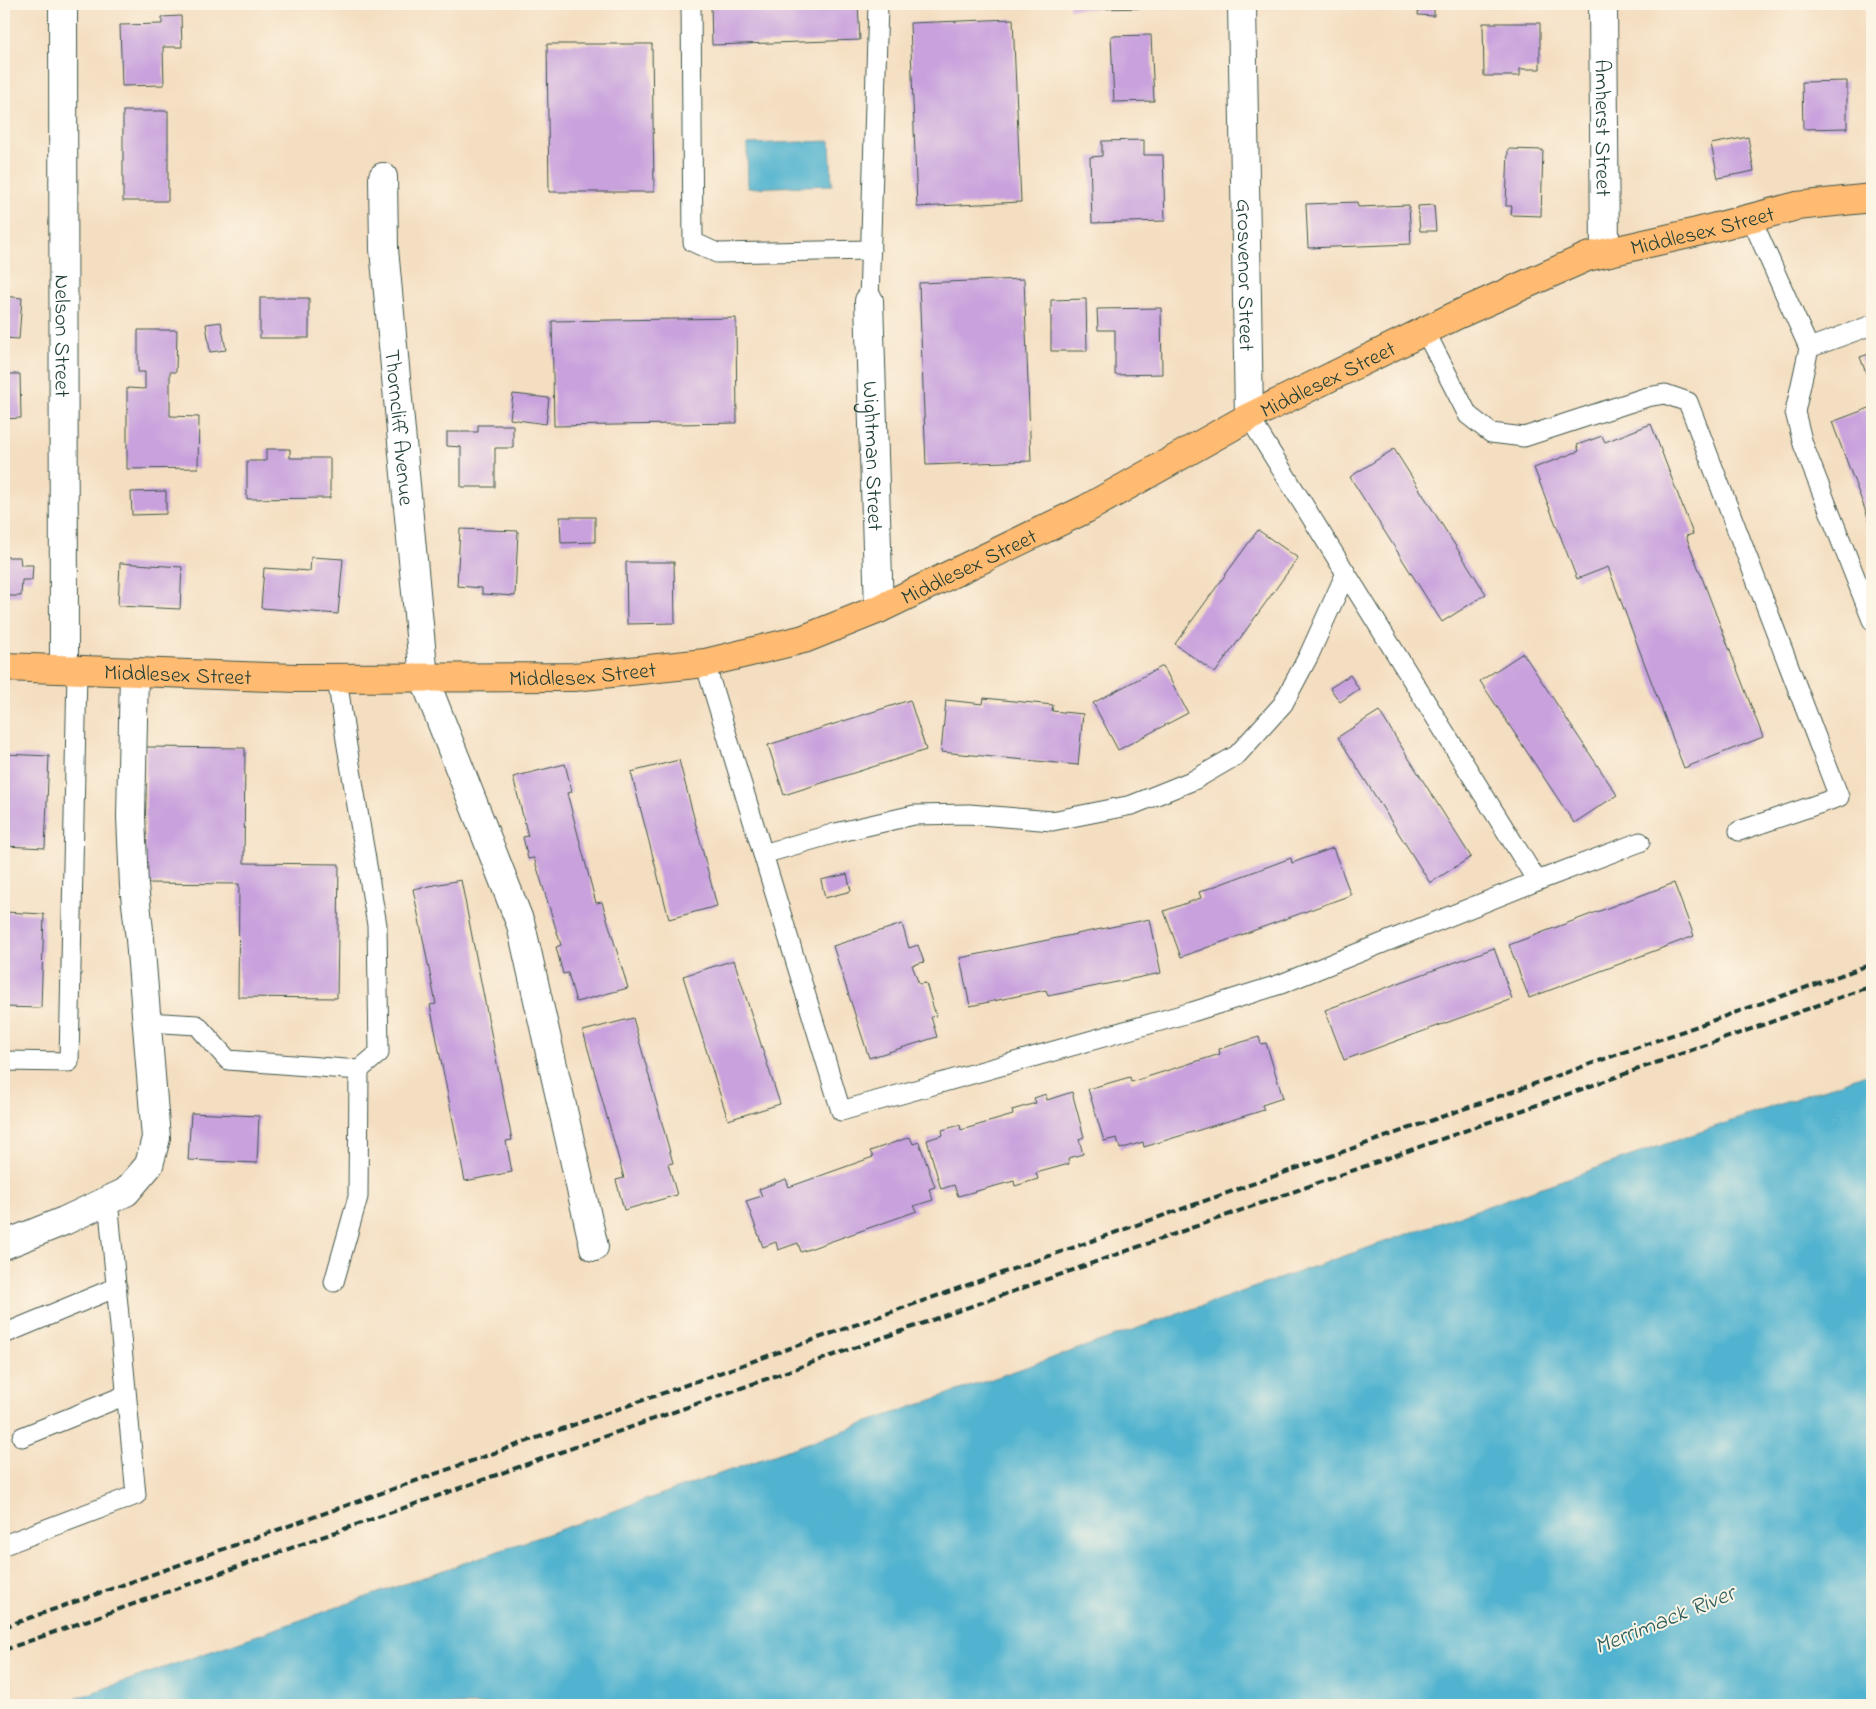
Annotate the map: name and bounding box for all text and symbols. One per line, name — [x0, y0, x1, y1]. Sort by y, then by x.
street label: Amherst Street — [1584, 59, 1618, 197]
street label: Grosvenor Street — [1226, 199, 1261, 352]
street label: Middlesex Street — [1628, 199, 1779, 266]
street label: Nelson Street — [44, 275, 77, 398]
street label: Middlesex Street — [1255, 334, 1403, 428]
street label: Thorncliff Avenue — [374, 348, 421, 507]
street label: Wightman Street — [852, 381, 889, 532]
street label: Middlesex Street — [896, 522, 1044, 615]
street label: Middlesex Street — [509, 655, 659, 696]
street label: Middlesex Street — [103, 658, 253, 695]
water label: Merrimack River — [1589, 1576, 1743, 1665]

